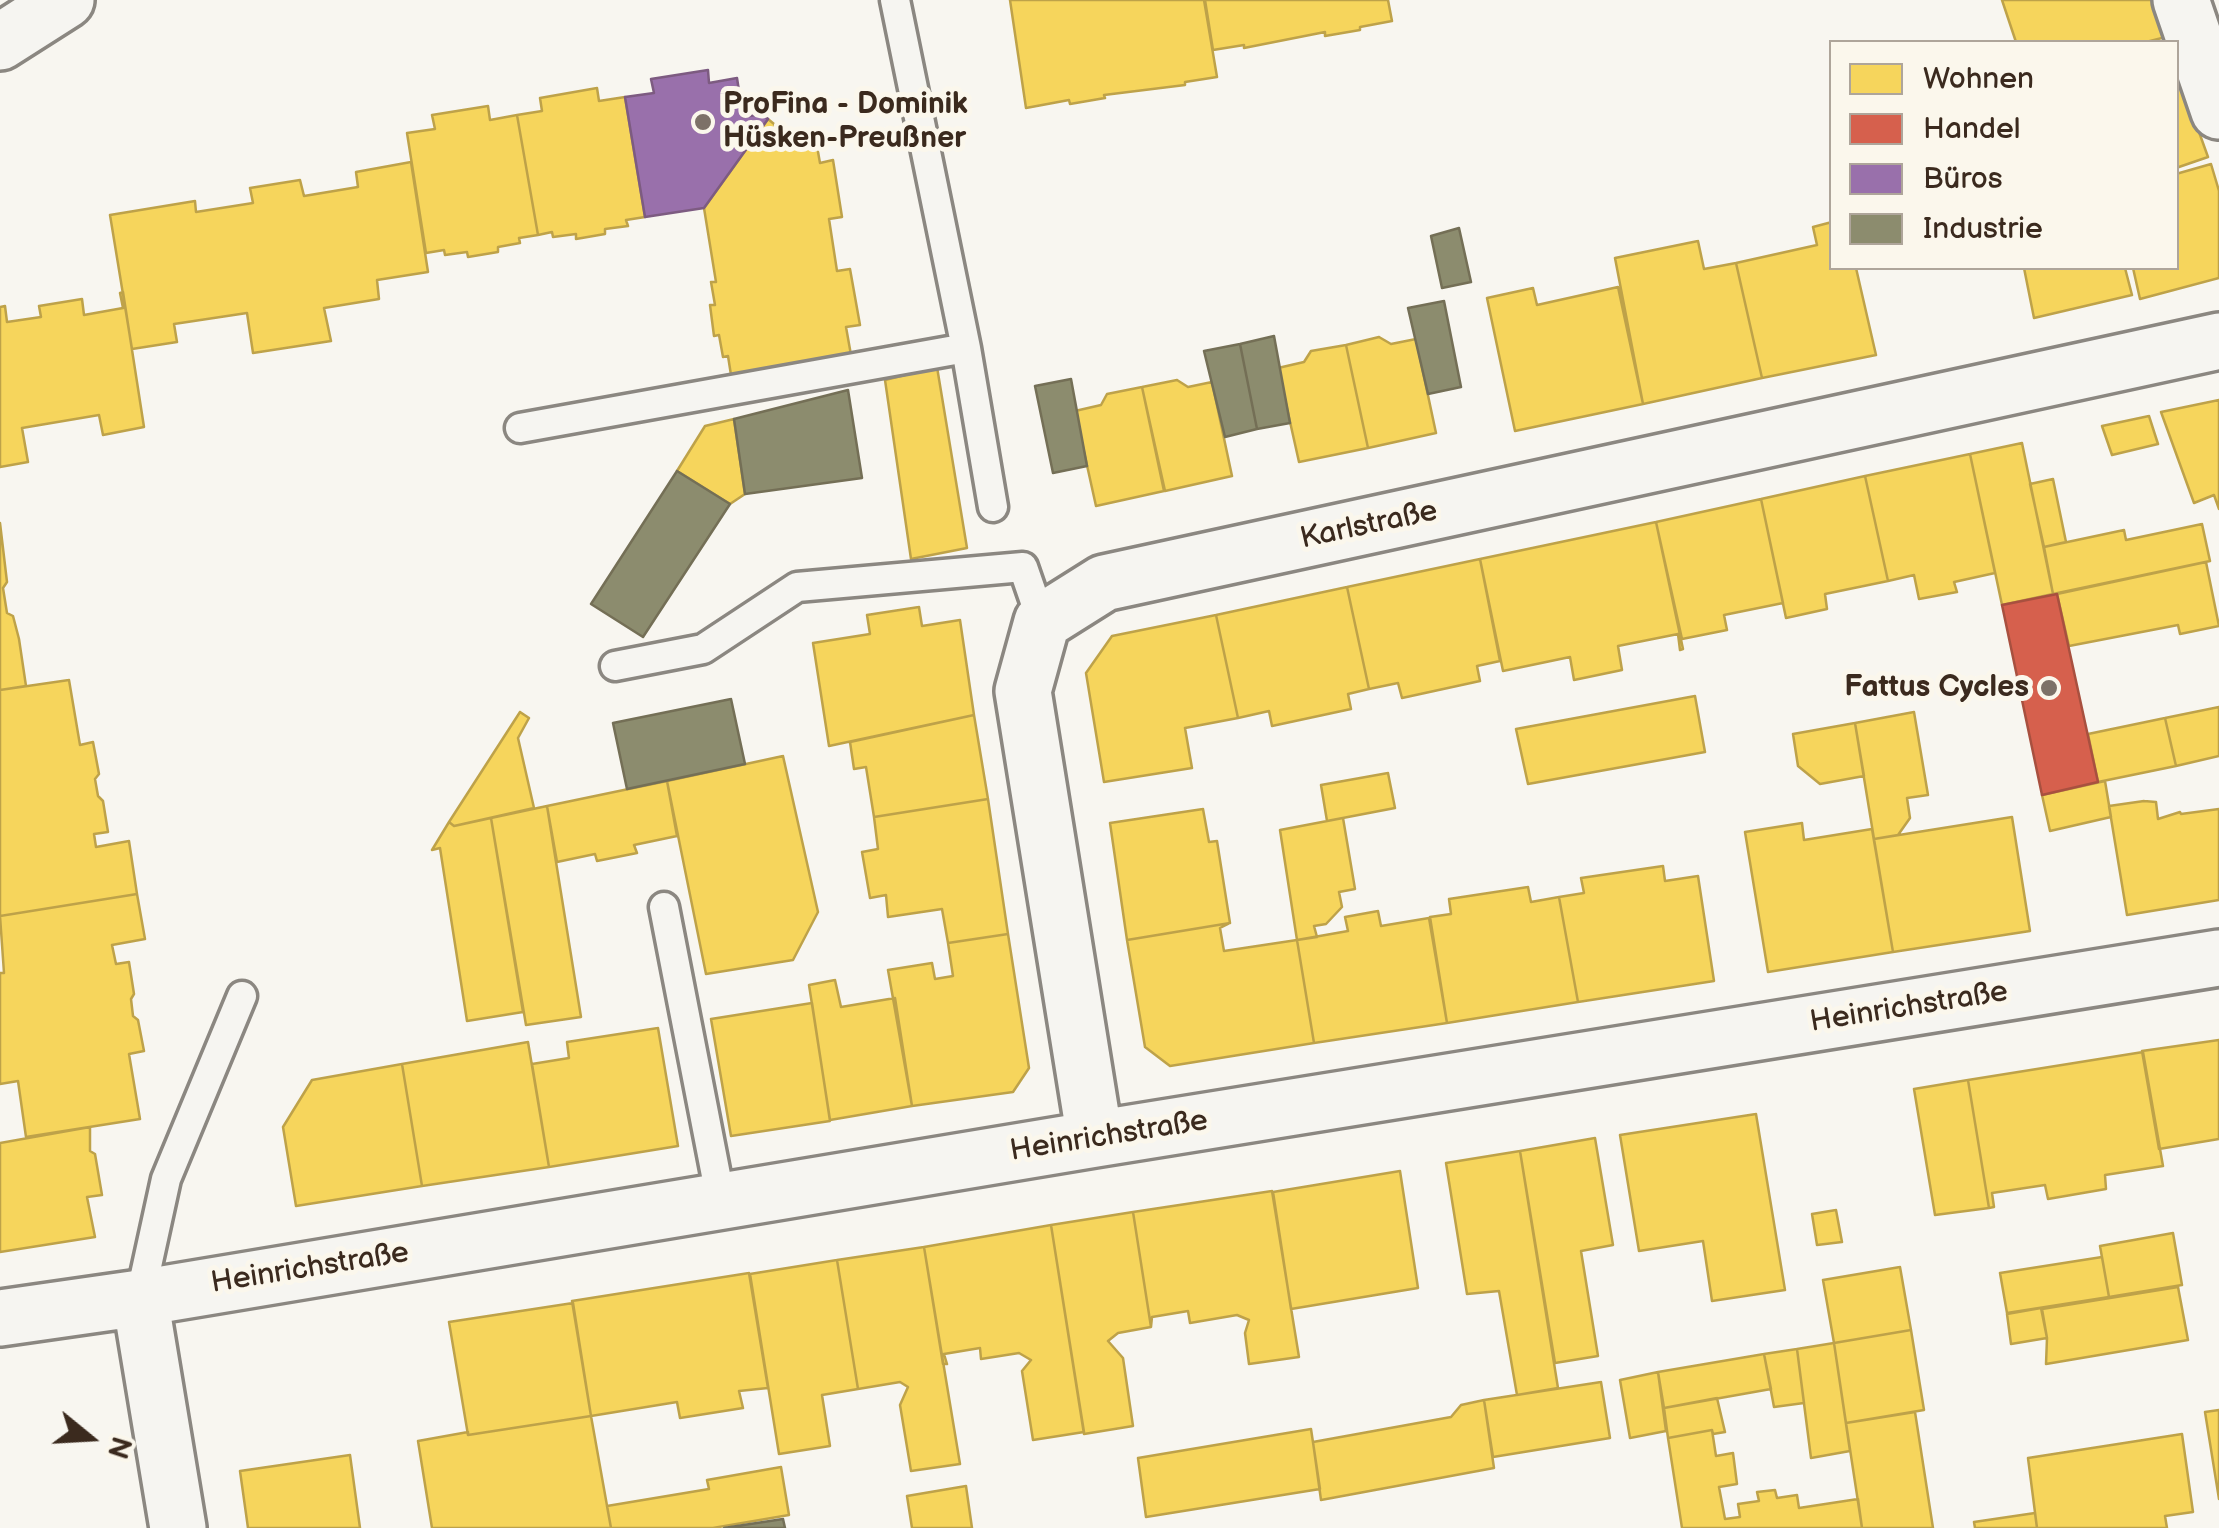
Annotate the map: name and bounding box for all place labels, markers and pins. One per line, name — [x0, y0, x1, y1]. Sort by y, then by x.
place label: ProFina - Dominik Hüsken-Preußner — [723, 87, 968, 158]
marker: ProFina - Dominik Hüsken-Preußner — [692, 111, 714, 133]
place label: Fattus Cycles — [1844, 670, 2029, 706]
marker: Fattus Cycles — [2038, 677, 2060, 699]

